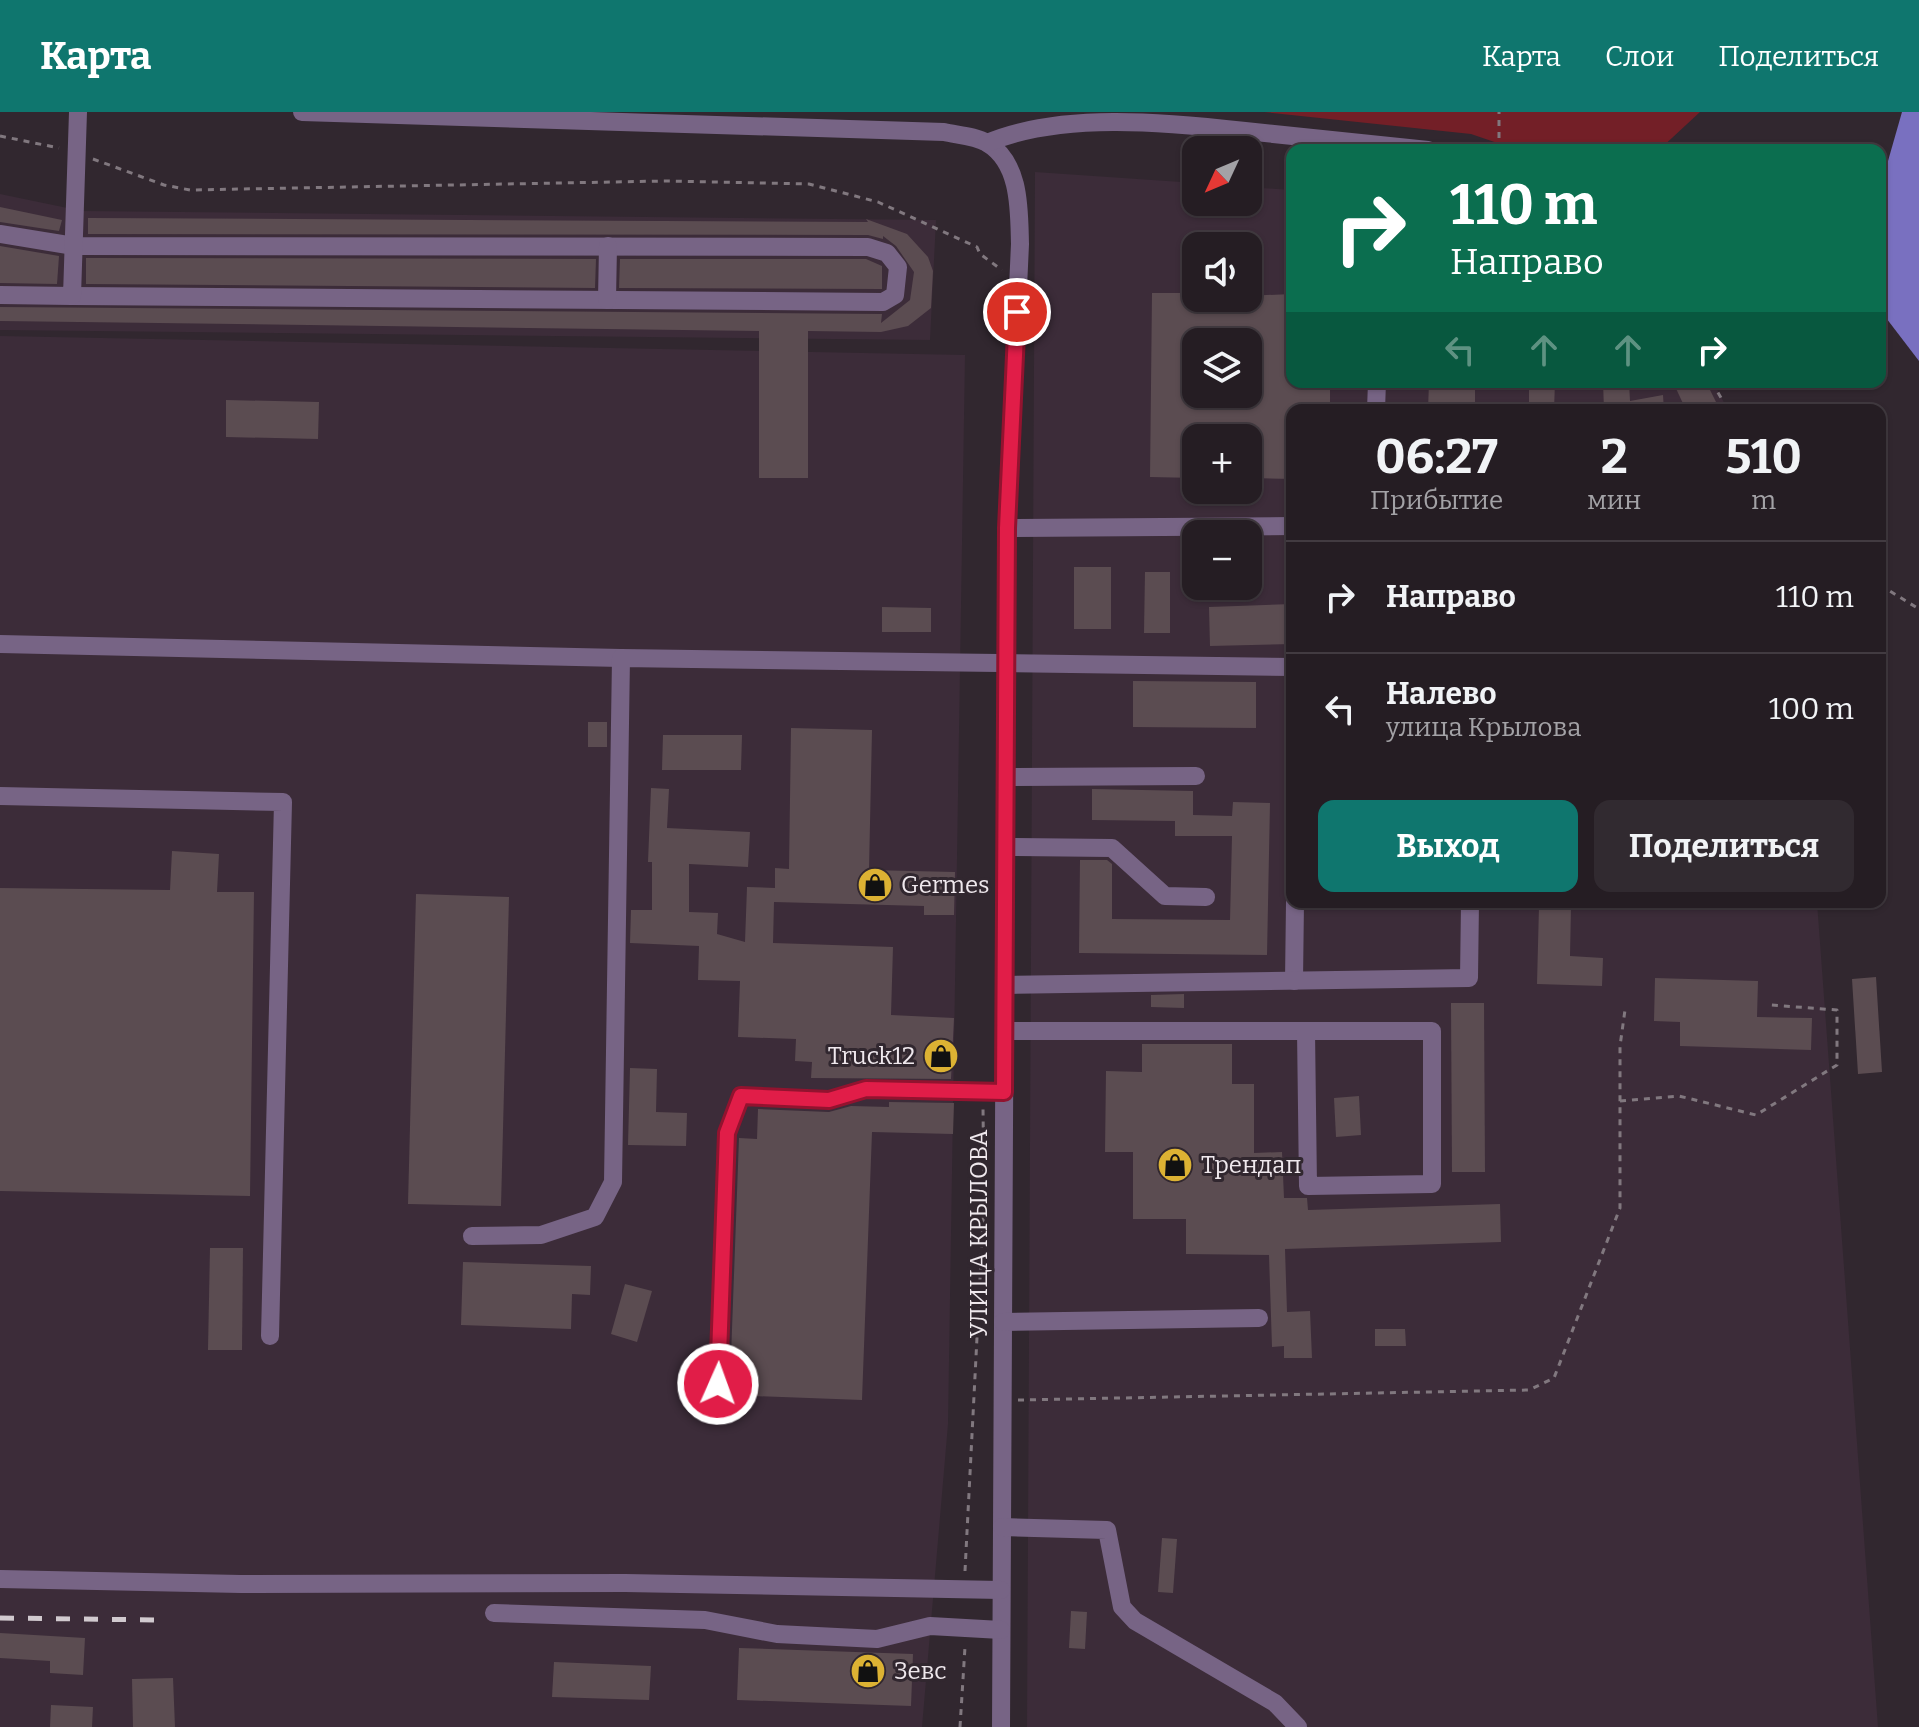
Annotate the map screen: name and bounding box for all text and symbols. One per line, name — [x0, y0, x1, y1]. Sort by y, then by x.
text: Карта — [40, 33, 151, 79]
text: Карта — [1482, 40, 1561, 73]
text: Слои — [1605, 40, 1674, 73]
text: Поделиться — [1718, 40, 1879, 73]
north arrow — [1182, 136, 1262, 216]
map controls — [1182, 136, 1262, 600]
text: 110 m — [1450, 172, 1597, 239]
icon: right — [1318, 176, 1422, 280]
button: sound — [1182, 232, 1262, 312]
text: Направо — [1450, 240, 1604, 284]
pin — [983, 278, 1051, 346]
icon: arrive — [995, 290, 1039, 334]
button: layers — [1182, 328, 1262, 408]
icon: left — [1438, 328, 1482, 372]
icon: ahead — [1522, 328, 1566, 372]
icon: ahead — [1606, 328, 1650, 372]
icon: right — [1690, 328, 1734, 372]
button: + — [1182, 424, 1262, 504]
text: 06:27 — [1375, 428, 1498, 486]
text: 2 — [1601, 428, 1628, 486]
text: 510 — [1725, 428, 1802, 486]
text: Прибытие — [1370, 485, 1503, 516]
text: мин — [1587, 485, 1641, 516]
text: m — [1751, 485, 1776, 516]
button: − — [1182, 520, 1262, 600]
icon: right — [1318, 575, 1362, 619]
text: Направо — [1386, 579, 1516, 615]
text: 110 m — [1776, 579, 1854, 615]
text: Налево — [1386, 676, 1497, 712]
icon: left — [1318, 687, 1362, 731]
text: 100 m — [1769, 691, 1854, 727]
text: улица Крылова — [1386, 712, 1581, 743]
button: Выход — [1318, 800, 1578, 892]
button: Поделиться — [1594, 800, 1854, 892]
shop icon: Germes — [856, 866, 894, 904]
place label: Germes — [901, 871, 990, 899]
shop icon: Truck12 — [922, 1037, 960, 1075]
place label: Truck12 — [828, 1042, 915, 1070]
street label: УЛИЦА КРЫЛОВА — [965, 1130, 993, 1338]
shop icon: Трендап — [1156, 1146, 1194, 1184]
place label: Трендап — [1201, 1151, 1301, 1179]
position arrow — [676, 1342, 760, 1426]
shop icon: Зевс — [849, 1652, 887, 1690]
place label: Зевс — [894, 1657, 947, 1685]

